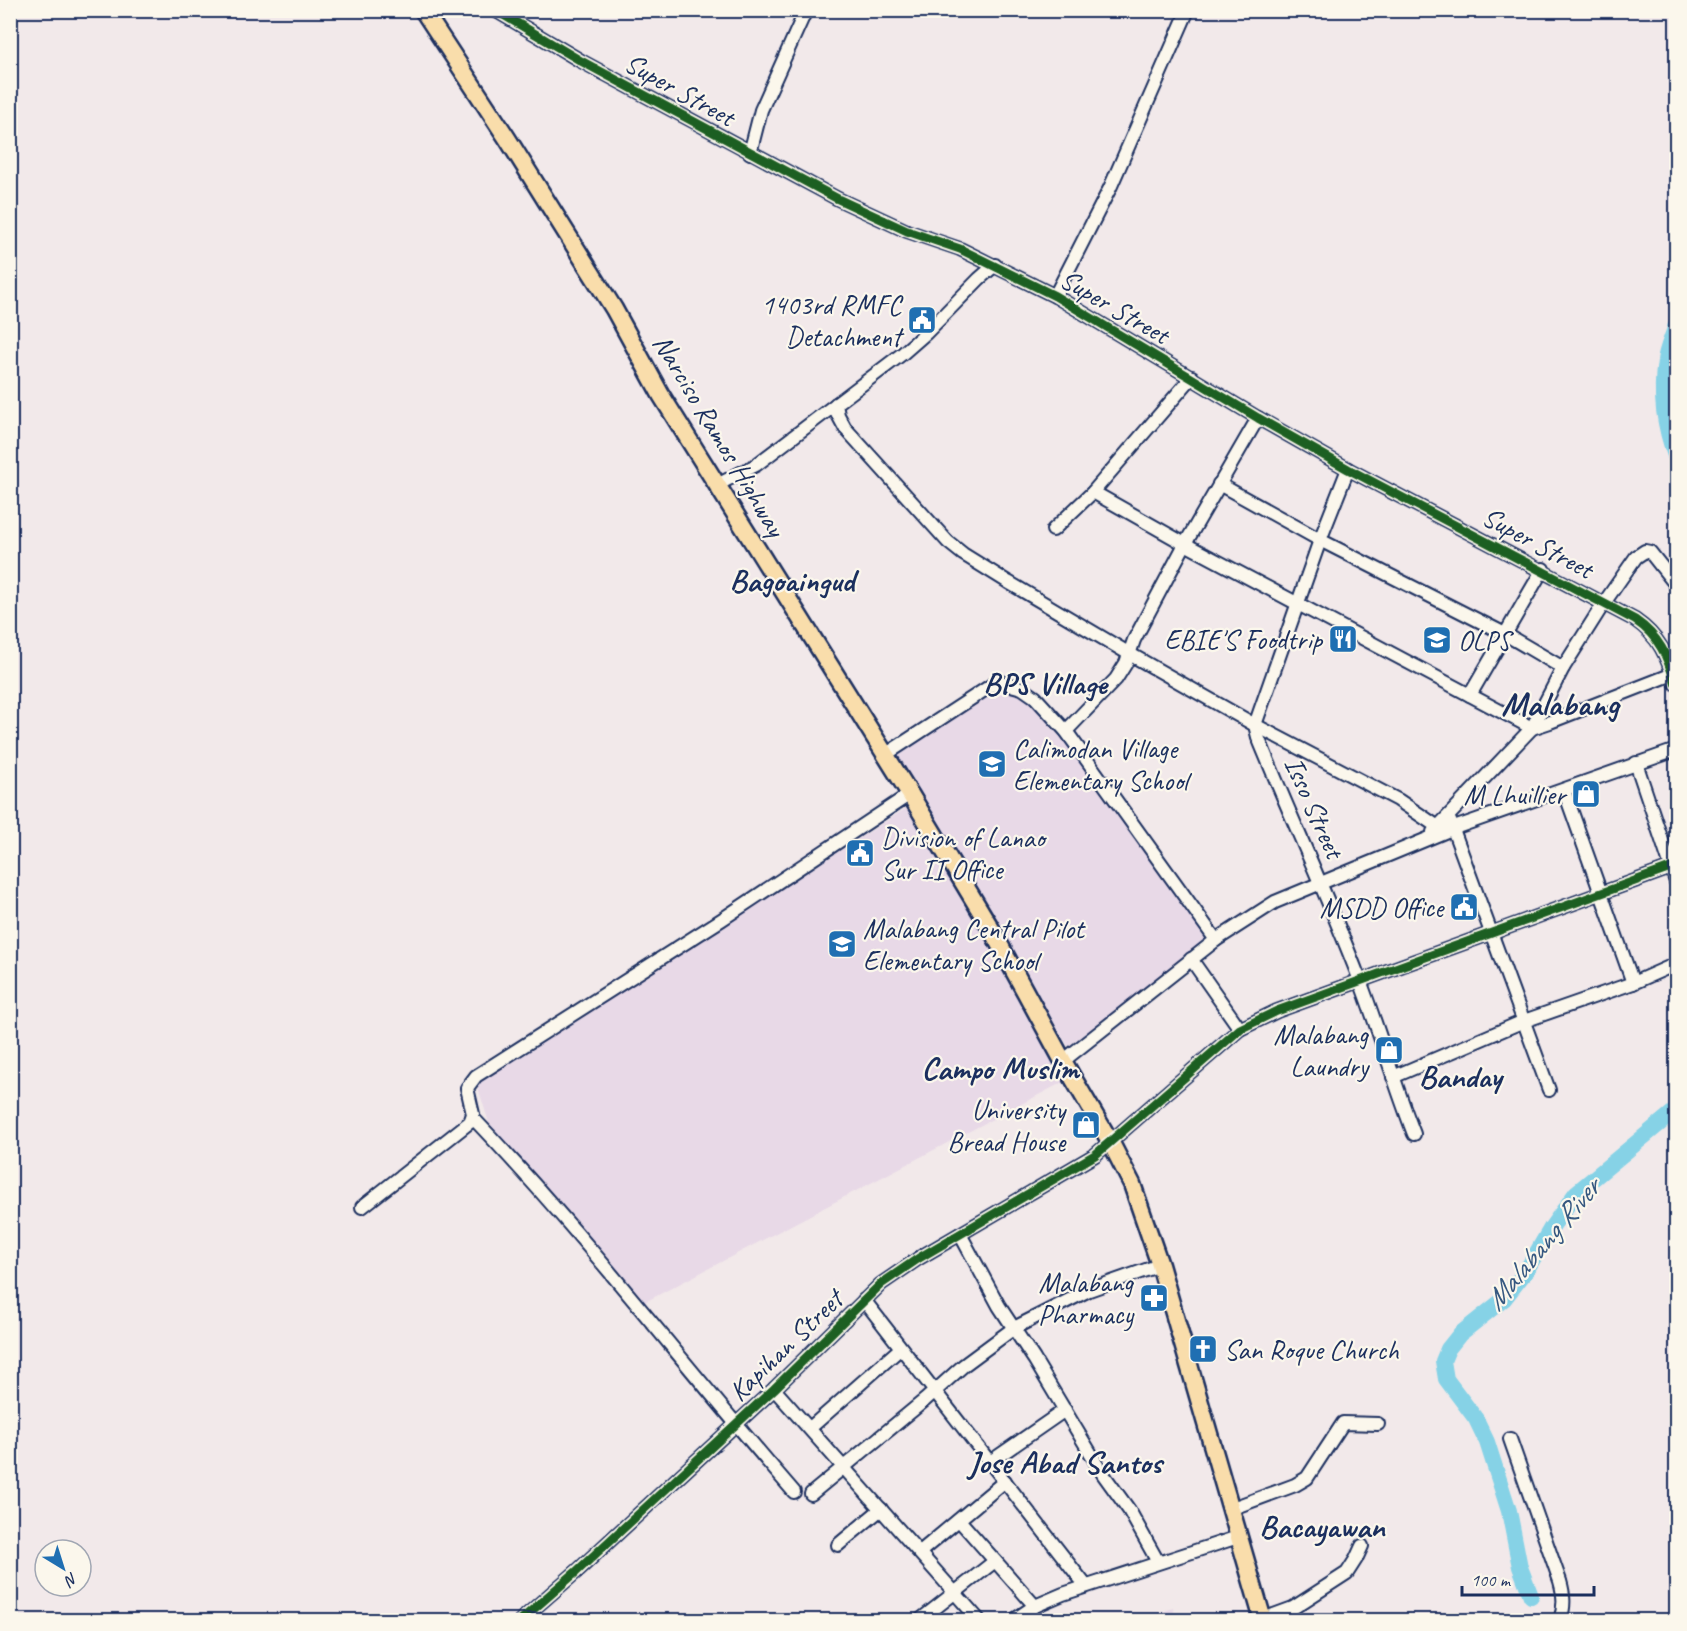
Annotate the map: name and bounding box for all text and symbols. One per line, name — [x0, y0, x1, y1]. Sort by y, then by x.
street label: Super Street — [619, 45, 743, 135]
street label: Super Street — [1054, 261, 1178, 353]
place label: 1403rd RMFC Detachment — [761, 287, 905, 354]
public building icon: 1403rd RMFC Detachment — [906, 304, 938, 336]
street label: Narciso Ramos Highway — [645, 328, 795, 545]
street label: Super Street — [1476, 499, 1602, 587]
district label: Bagoaingud — [730, 560, 860, 601]
place label: EBIE'S Foodtrip — [1165, 622, 1323, 657]
restaurant icon: EBIE'S Foodtrip — [1327, 623, 1359, 655]
place label: OLPS — [1458, 623, 1515, 658]
school or university icon: OLPS — [1421, 624, 1453, 656]
district label: BPS Village — [983, 663, 1109, 704]
district label: Malabang — [1501, 682, 1621, 725]
place label: Calimodan Village Elementary School — [1013, 731, 1193, 798]
school or university icon: Calimodan Village Elementary School — [976, 748, 1008, 780]
street label: Isso Street — [1277, 751, 1353, 866]
place label: M Lhuillier — [1464, 777, 1568, 812]
shop icon: M Lhuillier — [1570, 778, 1602, 810]
place label: Division of Lanao Sur II Office — [881, 820, 1048, 887]
public building icon: Division of Lanao Sur II Office — [844, 837, 876, 869]
place label: MSDD Office — [1320, 890, 1445, 925]
public building icon: MSDD Office — [1448, 891, 1480, 923]
place label: Malabang Central Pilot Elementary School — [863, 911, 1086, 978]
school or university icon: Malabang Central Pilot Elementary School — [826, 928, 858, 960]
place label: Malabang Laundry — [1273, 1017, 1370, 1084]
shop icon: Malabang Laundry — [1373, 1034, 1405, 1066]
district label: Campo Muslim — [921, 1048, 1081, 1089]
district label: Banday — [1419, 1056, 1504, 1097]
place label: University Bread House — [948, 1092, 1067, 1159]
shop icon: University Bread House — [1070, 1109, 1102, 1141]
water label: Malabang River — [1476, 1166, 1612, 1318]
place label: Malabang Pharmacy — [1038, 1265, 1135, 1332]
street label: Kapihan Street — [721, 1280, 852, 1408]
pharmacy icon: Malabang Pharmacy — [1138, 1282, 1170, 1314]
place label: San Roque Church — [1224, 1332, 1399, 1367]
church icon: San Roque Church — [1187, 1333, 1219, 1365]
district label: Jose Abad Santos — [966, 1442, 1164, 1483]
district label: Bacayawan — [1259, 1506, 1386, 1547]
north arrow — [33, 1538, 93, 1598]
scale bar — [1462, 1559, 1594, 1597]
text: N — [59, 1568, 82, 1592]
text: 100 m — [1471, 1569, 1512, 1591]

